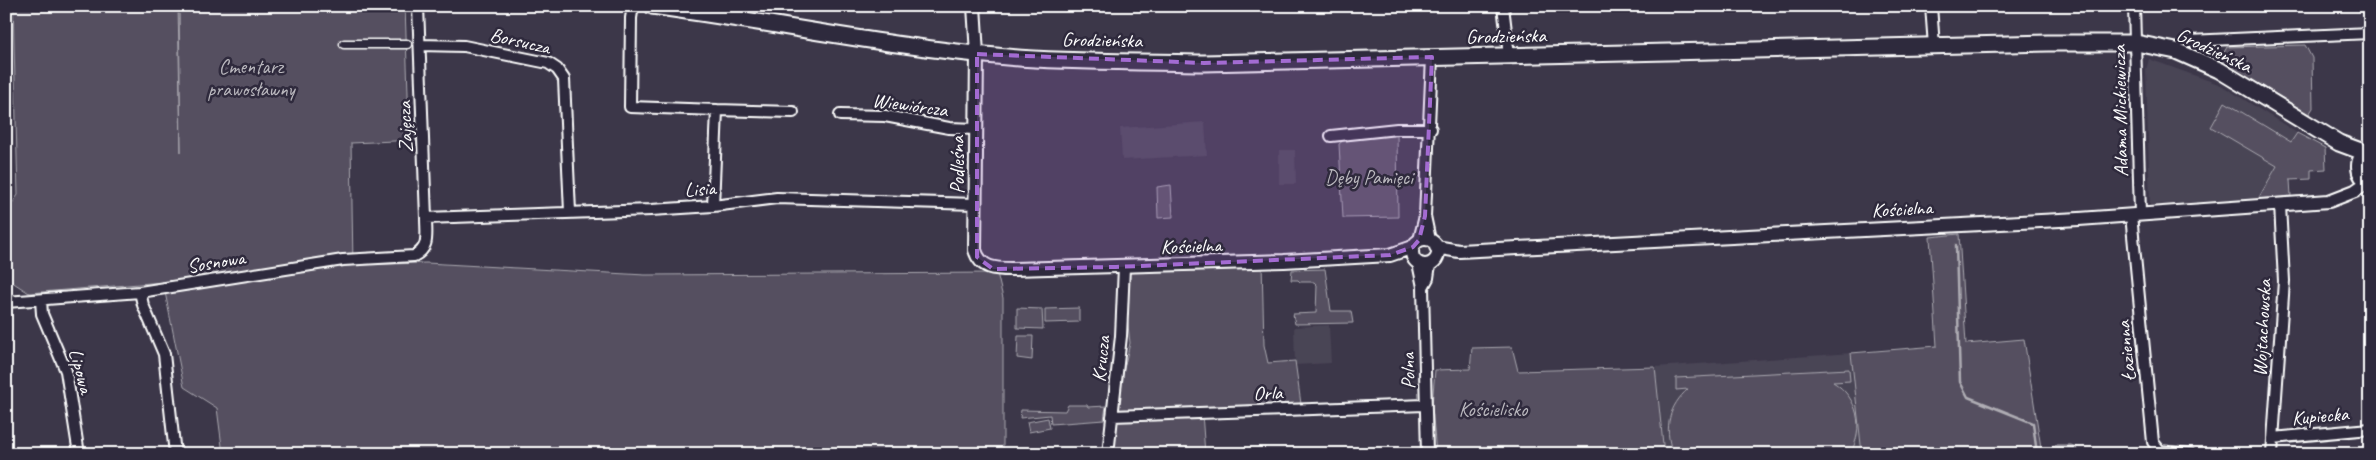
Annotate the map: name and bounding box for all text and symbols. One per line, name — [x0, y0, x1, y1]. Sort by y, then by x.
street label: Borsucza — [488, 22, 554, 60]
street label: Grodzieńska — [2172, 22, 2257, 79]
street label: Grodzieńska — [1466, 23, 1548, 49]
street label: Grodzieńska — [1062, 27, 1144, 53]
street label: Adama Mickiewicza — [2106, 44, 2134, 177]
park label: Cmentarz prawosławny — [208, 54, 297, 102]
street label: Wiewiórcza — [871, 87, 950, 123]
street label: Zajęcza — [392, 100, 418, 153]
street label: Podleśna — [945, 135, 970, 194]
park label: Dęby Pamięci — [1325, 165, 1415, 190]
street label: Lisia — [684, 175, 718, 203]
street label: Kościelna — [1871, 195, 1935, 223]
street label: Kościelna — [1160, 232, 1224, 260]
street label: Sosnowa — [185, 245, 248, 279]
street label: Wojtachowska — [2247, 278, 2277, 377]
street label: Łazienna — [2110, 318, 2142, 382]
street label: Krucza — [1086, 333, 1116, 383]
street label: Lipowa — [63, 346, 99, 398]
street label: Polna — [1395, 351, 1421, 389]
street label: Orla — [1253, 380, 1284, 406]
park label: Kościelisko — [1459, 397, 1528, 422]
street label: Kupiecka — [2291, 401, 2351, 431]

